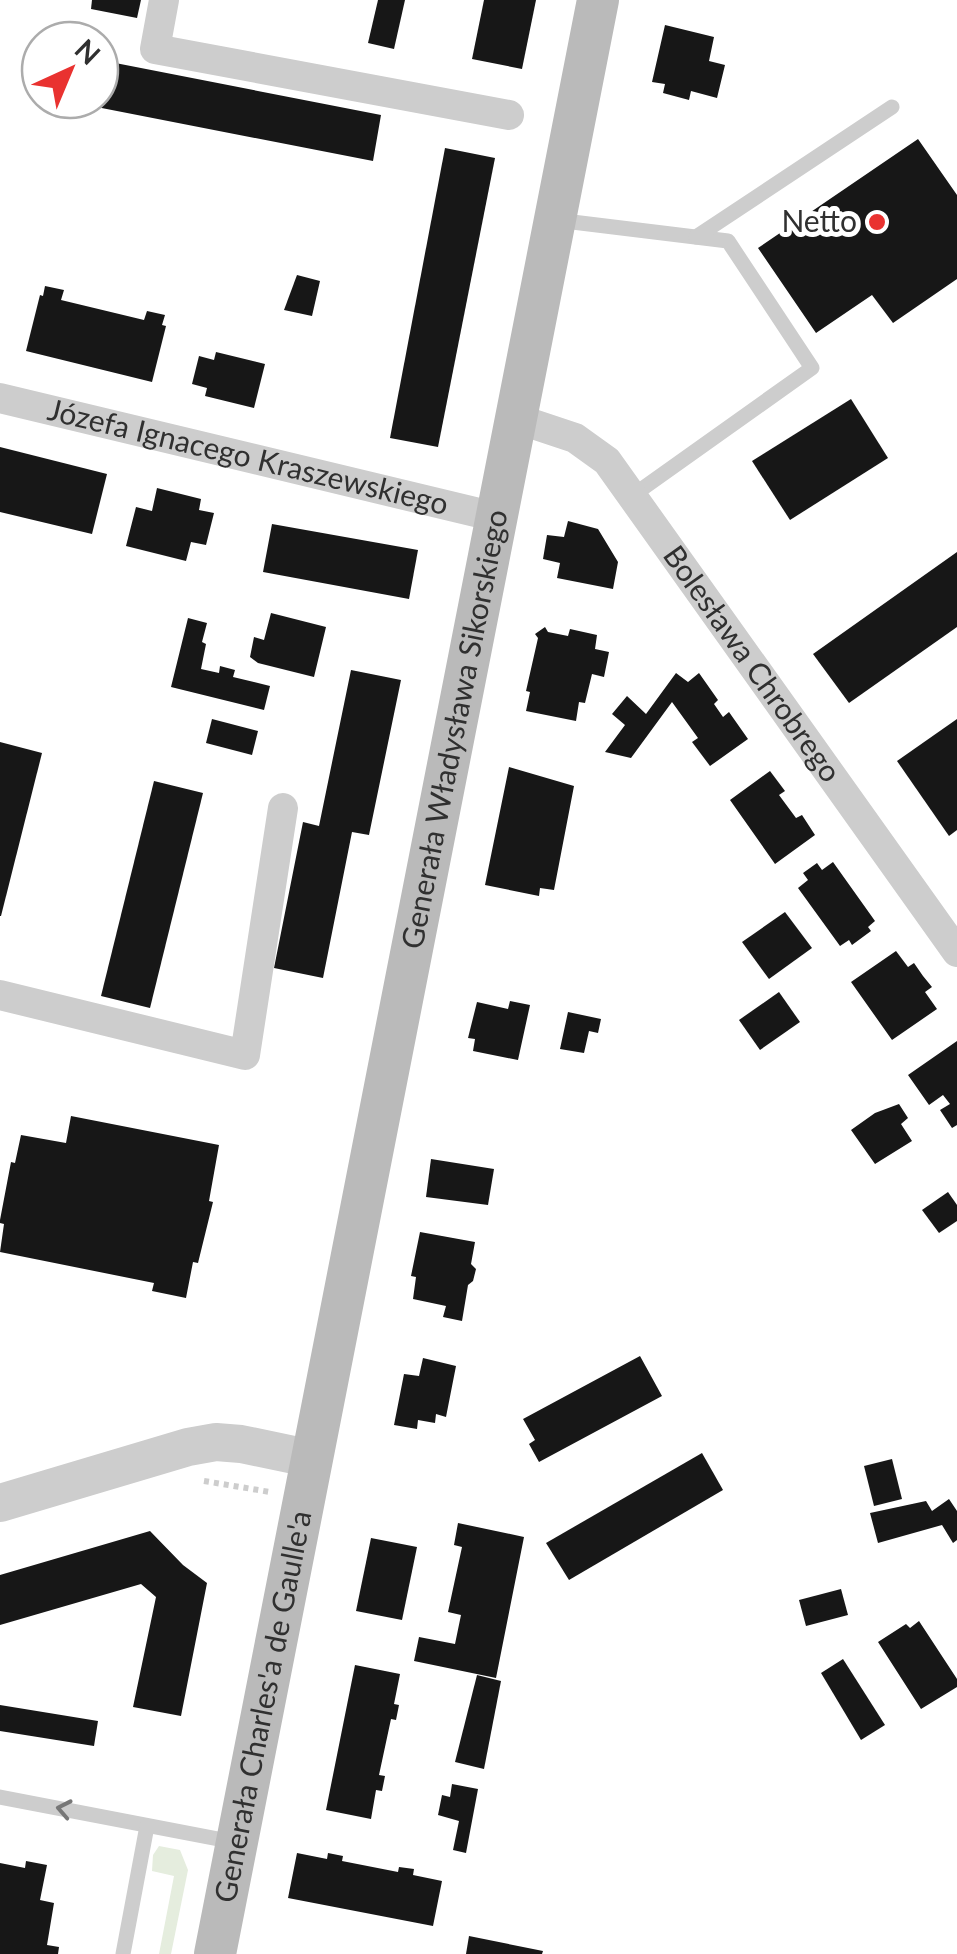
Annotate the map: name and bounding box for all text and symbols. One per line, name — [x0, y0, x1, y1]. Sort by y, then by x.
north arrow — [20, 20, 120, 120]
text: N — [68, 32, 108, 71]
place label: Netto — [781, 202, 857, 238]
marker: Netto — [866, 211, 888, 233]
street label: Józefa Ignacego Kraszewskiego — [45, 390, 452, 521]
street label: Generała Władysława Sikorskiego — [392, 506, 514, 952]
street label: Bolesława Chrobrego — [657, 538, 850, 788]
street label: Generała Charles'a de Gaulle'a — [206, 1507, 317, 1905]
one-way arrow — [56, 1799, 72, 1820]

